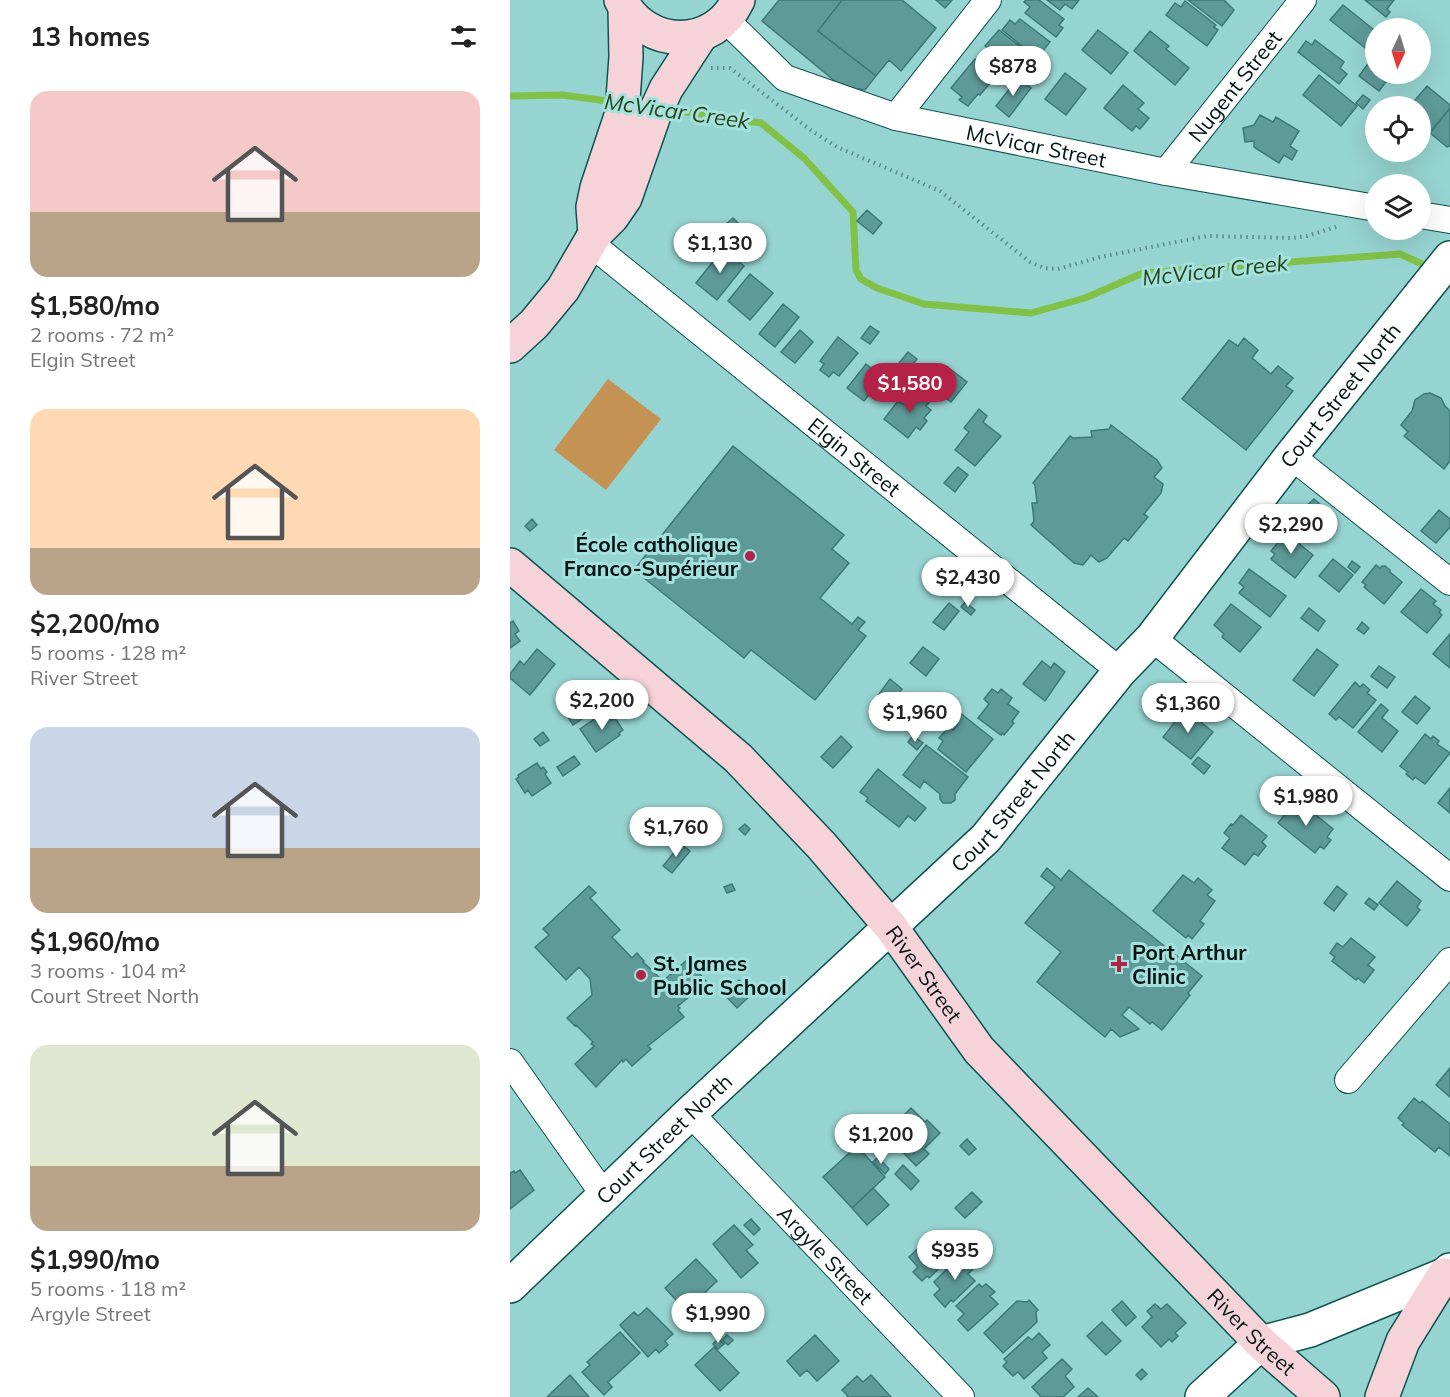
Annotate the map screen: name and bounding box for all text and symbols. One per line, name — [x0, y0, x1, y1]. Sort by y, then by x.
north arrow — [1365, 18, 1431, 84]
map controls — [1365, 18, 1431, 240]
text: 13 homes — [30, 20, 150, 53]
icon: filters — [447, 20, 480, 53]
street label: Nugent Street — [1182, 25, 1287, 147]
pin: $878 — [977, 46, 1049, 97]
text: $878 — [989, 53, 1037, 78]
water label: McVicar Creek — [603, 87, 752, 135]
button: locate — [1365, 96, 1431, 162]
street label: McVicar Street — [964, 119, 1109, 173]
icon: home — [201, 130, 309, 238]
button: layers — [1365, 174, 1431, 240]
pin: $1,130 — [671, 223, 769, 274]
text: $1,130 — [688, 230, 752, 255]
water label: McVicar Creek — [1141, 248, 1290, 292]
text: $1,580/mo — [30, 289, 160, 322]
street label: Court Street North — [1274, 317, 1406, 472]
text: 2 rooms · 72 m² — [30, 322, 174, 347]
text: Elgin Street — [30, 347, 136, 372]
pin: $1,580 — [861, 363, 959, 414]
text: $1,580 — [878, 370, 942, 395]
street label: Elgin Street — [803, 412, 906, 502]
icon: home — [201, 448, 309, 556]
pin: $2,290 — [1242, 504, 1340, 555]
text: $2,290 — [1259, 511, 1323, 536]
place label: École catholique Franco-Supérieur — [564, 531, 739, 581]
marker: École catholique Franco-Supérieur — [743, 549, 757, 563]
pin: $2,430 — [919, 557, 1017, 608]
text: $2,430 — [936, 564, 1000, 589]
text: $2,200/mo — [30, 607, 160, 640]
text: 5 rooms · 128 m² — [30, 640, 186, 665]
text: River Street — [30, 665, 138, 690]
pin: $2,200 — [553, 680, 651, 731]
pin: $1,360 — [1139, 683, 1237, 734]
text: $2,200 — [570, 687, 634, 712]
text: $1,360 — [1156, 690, 1220, 715]
pin: $1,960 — [866, 692, 964, 743]
text: $1,960 — [883, 699, 947, 724]
street label: Court Street North — [945, 725, 1080, 877]
icon: home — [201, 766, 309, 874]
pin: $1,980 — [1257, 776, 1355, 827]
text: $1,980 — [1274, 783, 1338, 808]
pin: $1,760 — [627, 807, 725, 858]
text: $1,760 — [644, 814, 708, 839]
street label: River Street — [881, 920, 968, 1027]
text: $1,960/mo — [30, 925, 160, 958]
place label: Port Arthur Clinic — [1132, 939, 1247, 989]
place label: St. James Public School — [653, 950, 787, 1000]
marker: Port Arthur Clinic — [1110, 955, 1128, 973]
text: 3 rooms · 104 m² — [30, 958, 186, 983]
marker: St. James Public School — [634, 968, 648, 982]
text: Court Street North — [30, 983, 199, 1008]
street label: Court Street North — [590, 1068, 737, 1209]
icon: home — [201, 1084, 309, 1192]
pin: $1,200 — [832, 1114, 930, 1165]
text: $1,200 — [849, 1121, 913, 1146]
street label: Argyle Street — [772, 1200, 878, 1310]
pin: $935 — [919, 1230, 991, 1281]
text: $935 — [931, 1237, 979, 1262]
text: $1,990/mo — [30, 1243, 160, 1276]
text: 5 rooms · 118 m² — [30, 1276, 186, 1301]
street label: River Street — [1202, 1283, 1301, 1380]
pin: $1,990 — [669, 1293, 767, 1344]
text: $1,990 — [686, 1300, 750, 1325]
text: Argyle Street — [30, 1301, 151, 1326]

